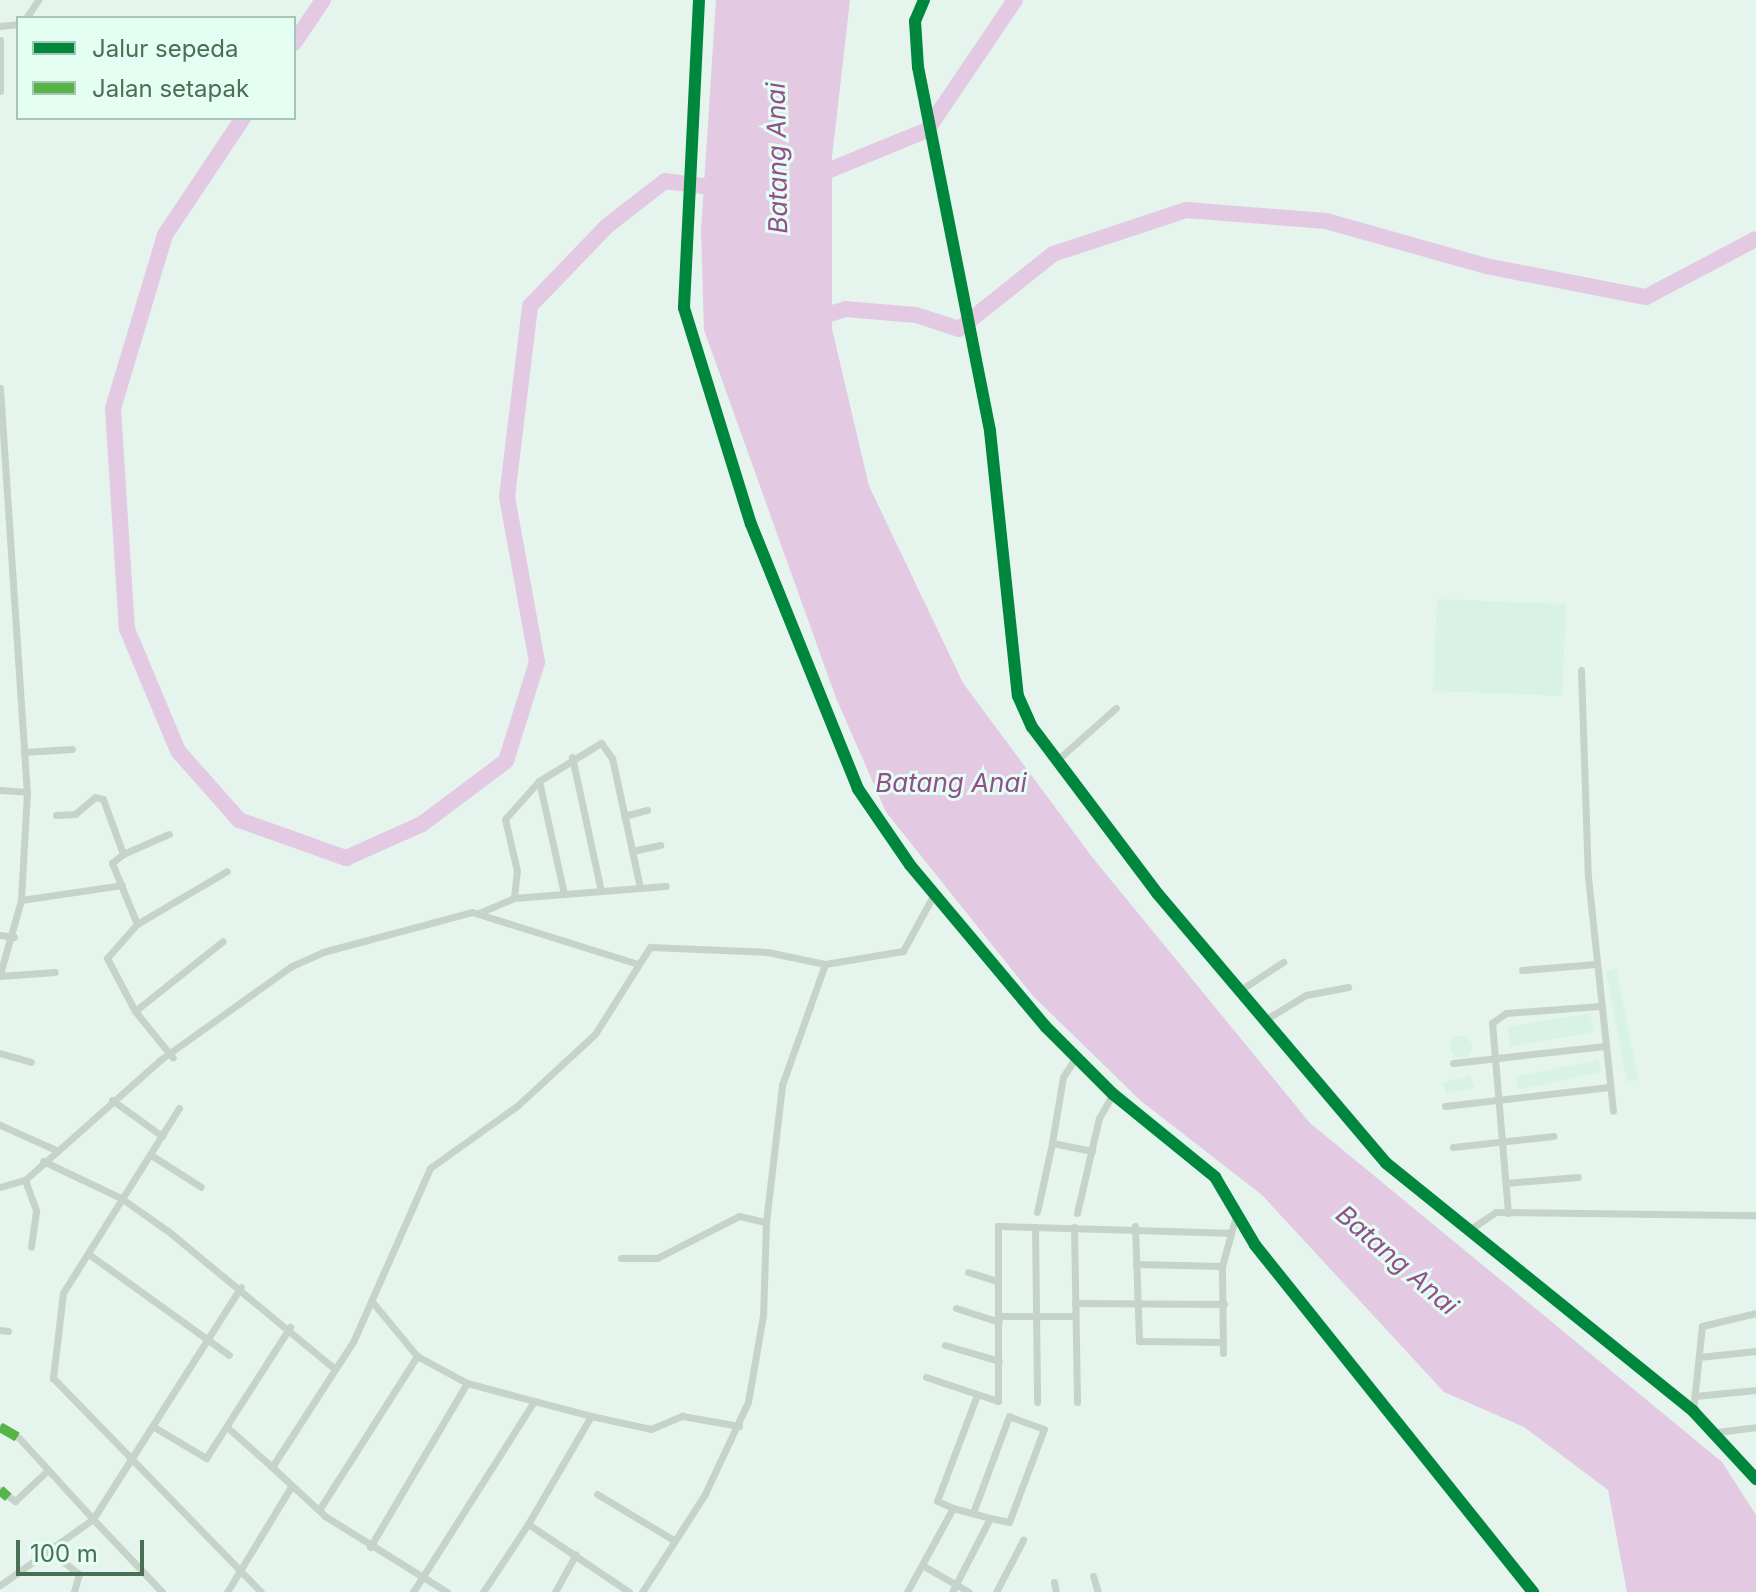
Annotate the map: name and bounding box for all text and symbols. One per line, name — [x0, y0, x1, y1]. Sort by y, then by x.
legend — [16, 16, 296, 120]
text: Jalur sepeda — [92, 34, 238, 63]
text: Jalan setapak — [92, 74, 249, 103]
water label: Batang Anai — [760, 82, 794, 234]
water label: Batang Anai — [875, 767, 1027, 799]
water label: Batang Anai — [1330, 1199, 1464, 1321]
scale bar — [20, 1524, 148, 1574]
text: 100 m — [30, 1539, 98, 1568]

